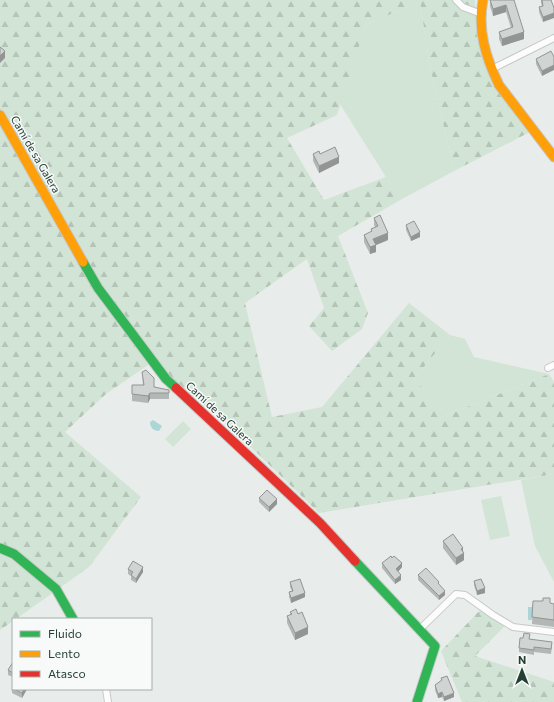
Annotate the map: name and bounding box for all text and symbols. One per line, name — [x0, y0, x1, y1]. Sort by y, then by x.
street label: Camí de sa Galera — [9, 113, 63, 195]
street label: Camí de sa Galera — [184, 378, 256, 448]
legend — [12, 618, 152, 690]
text: Fluido — [48, 626, 82, 640]
text: Lento — [48, 646, 80, 660]
north arrow — [502, 650, 542, 690]
text: N — [518, 653, 526, 666]
text: Atasco — [48, 666, 86, 680]

